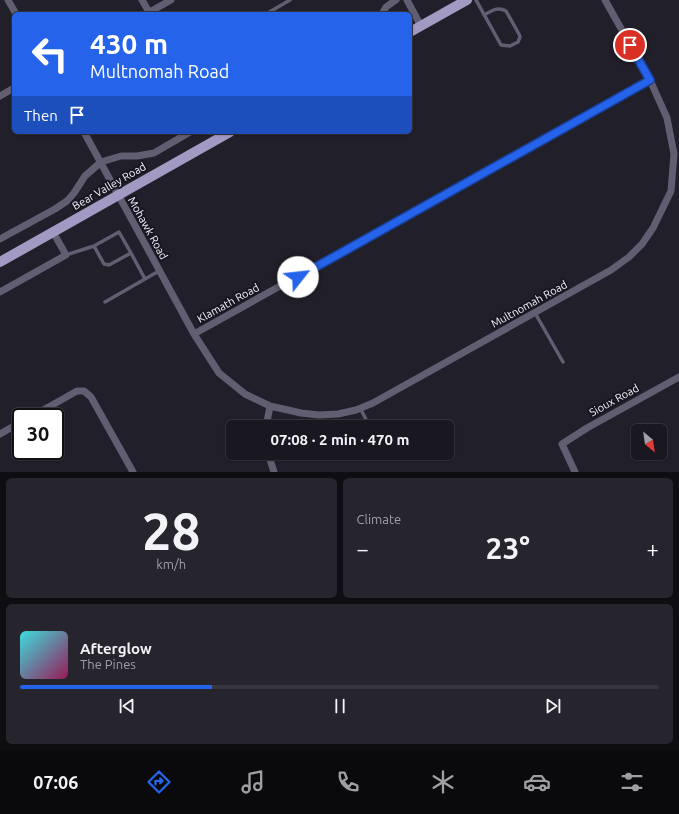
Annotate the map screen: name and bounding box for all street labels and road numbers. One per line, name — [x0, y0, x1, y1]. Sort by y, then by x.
street label: Bear Valley Road — [70, 160, 148, 212]
street label: Mohawk Road — [126, 195, 170, 261]
street label: Multnomah Road — [489, 278, 569, 330]
street label: Klamath Road — [195, 281, 261, 325]
street label: Sioux Road — [587, 382, 641, 418]

